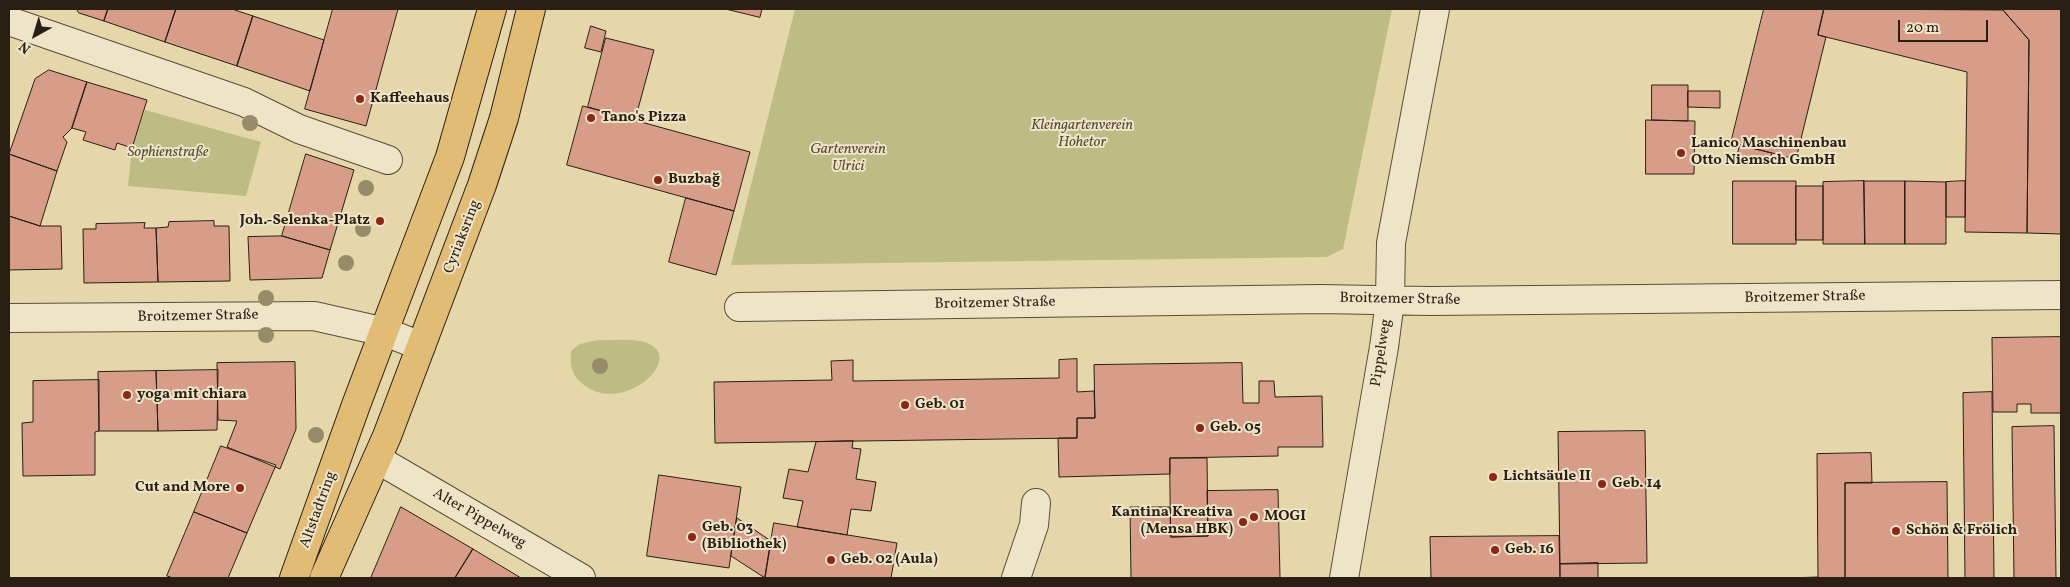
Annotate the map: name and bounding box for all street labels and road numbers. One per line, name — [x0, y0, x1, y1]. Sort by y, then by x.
street label: Cyriaksring — [441, 198, 485, 276]
street label: Broitzemer Straße — [1744, 288, 1866, 308]
street label: Broitzemer Straße — [1339, 290, 1461, 310]
street label: Broitzemer Straße — [934, 294, 1056, 314]
street label: Broitzemer Straße — [137, 307, 259, 327]
street label: Pippelweg — [1368, 318, 1396, 388]
street label: Altstadtring — [297, 469, 341, 551]
street label: Alter Pippelweg — [429, 485, 529, 553]

